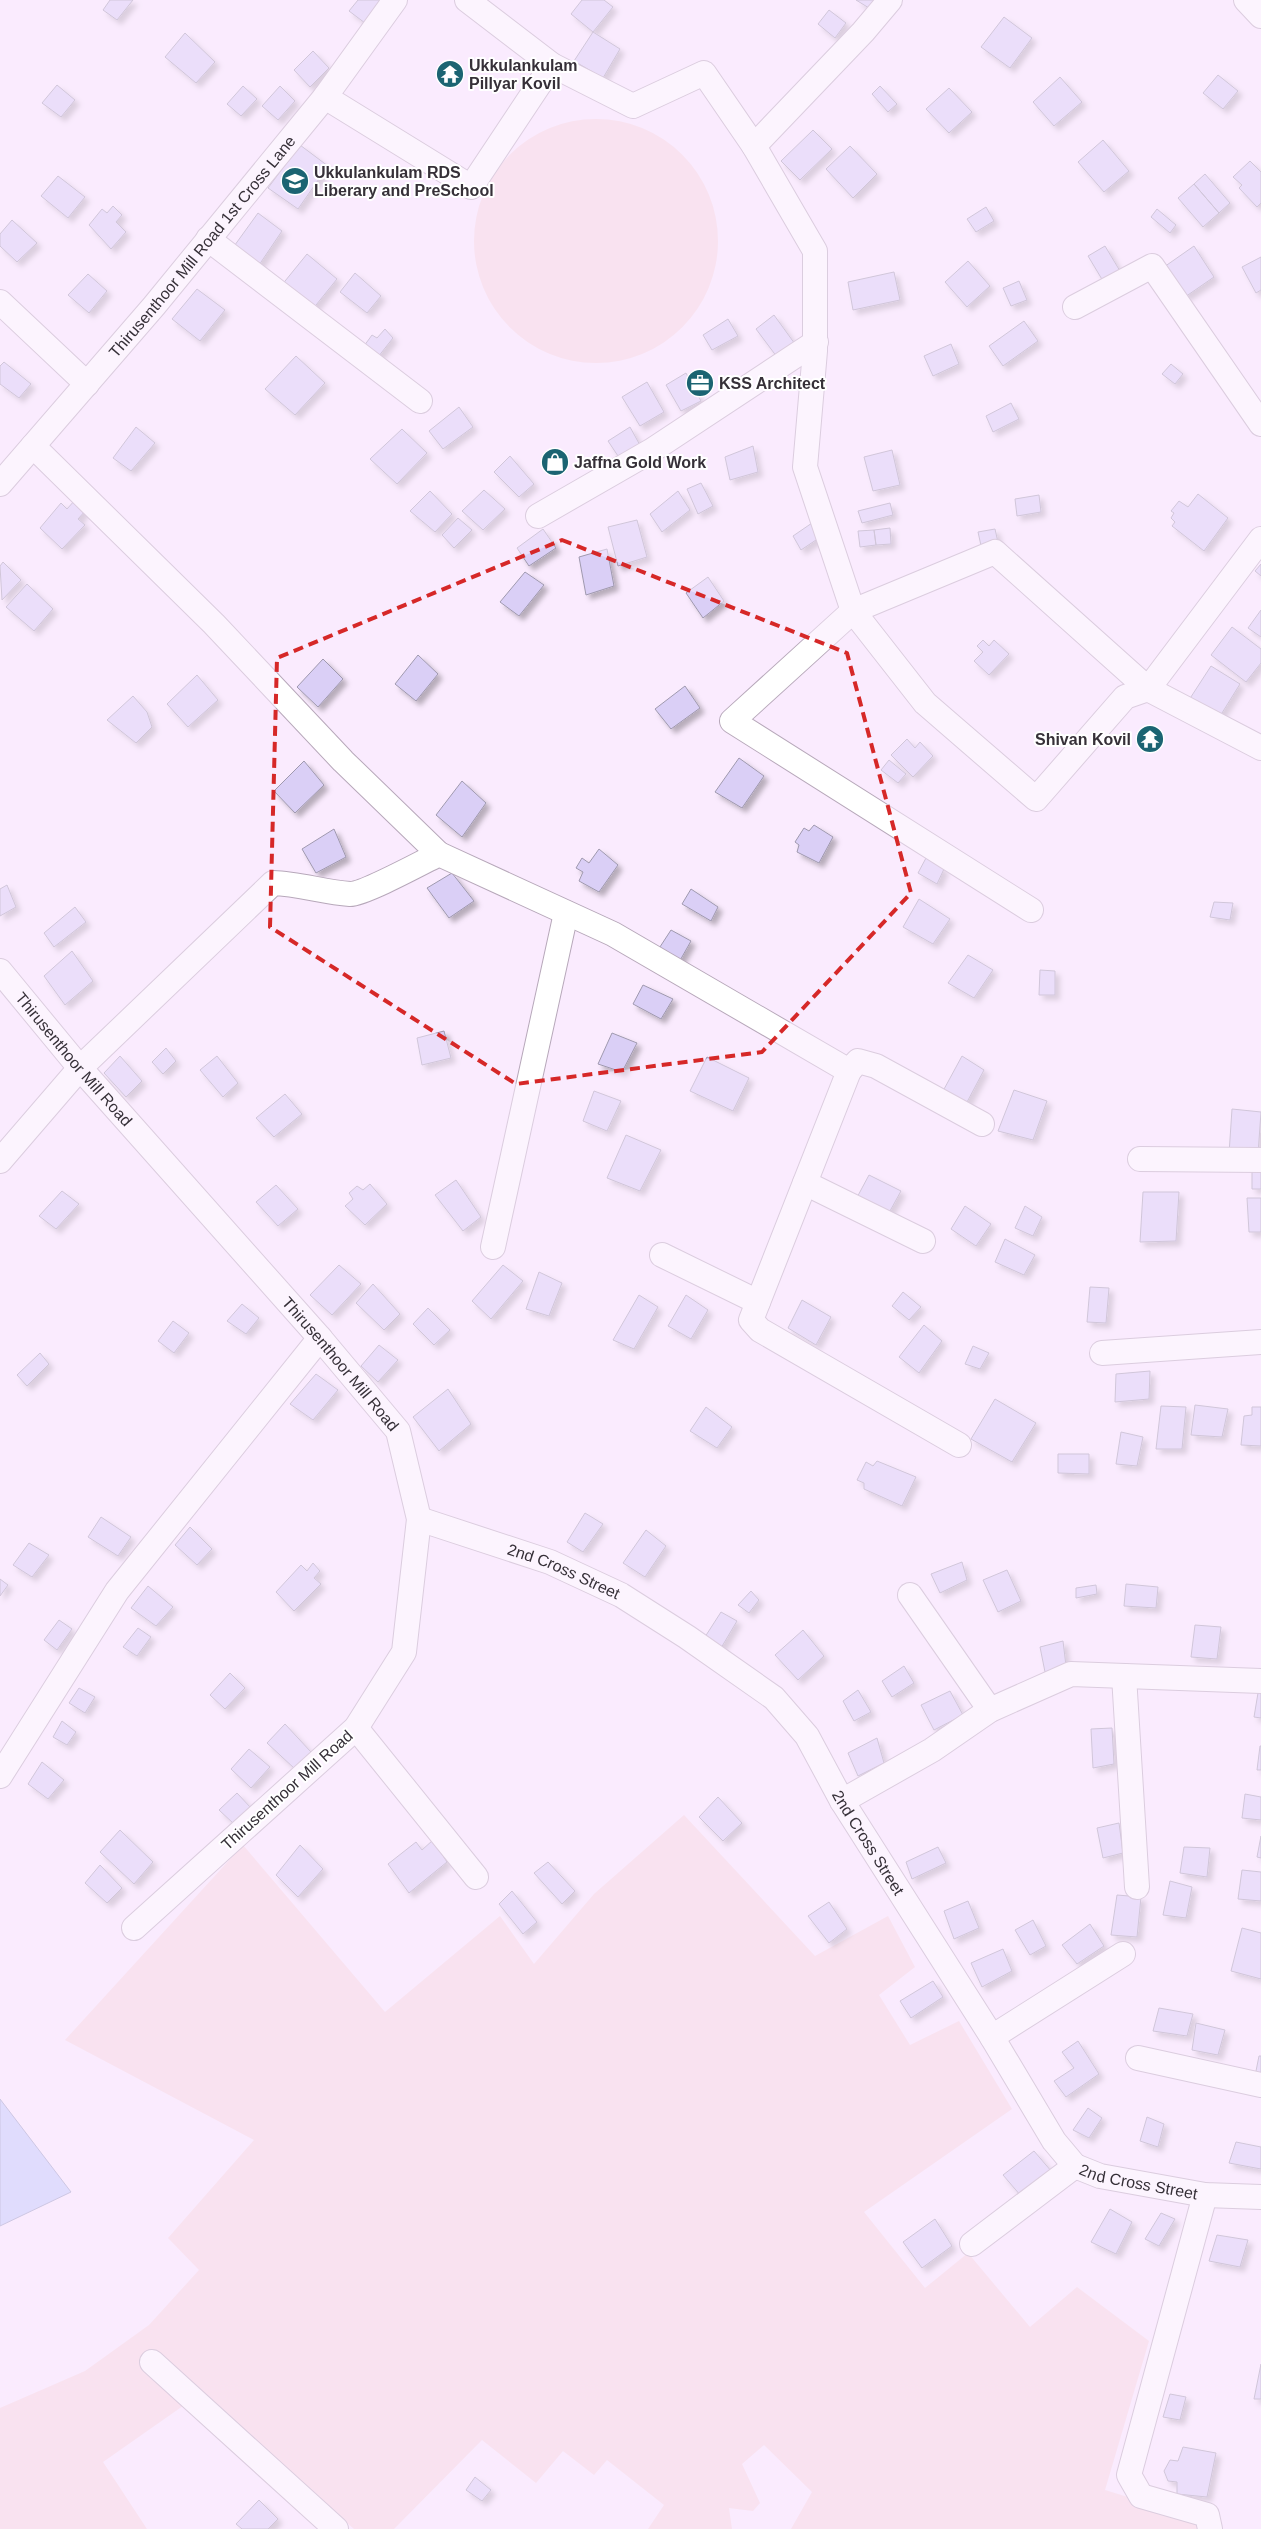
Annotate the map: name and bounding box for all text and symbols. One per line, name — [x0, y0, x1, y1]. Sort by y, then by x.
place label: Ukkulankulam Pillyar Kovil — [469, 57, 577, 92]
temple icon: Ukkulankulam Pillyar Kovil — [435, 59, 465, 89]
street label: Thirusenthoor Mill Road 1st Cross Lane — [105, 132, 298, 360]
place label: Ukkulankulam RDS Liberary and PreSchool — [314, 164, 494, 199]
school or university icon: Ukkulankulam RDS Liberary and PreSchool — [280, 166, 310, 196]
office icon: KSS Architect — [685, 368, 715, 398]
place label: KSS Architect — [719, 375, 826, 392]
shop icon: Jaffna Gold Work — [540, 447, 570, 477]
place label: Jaffna Gold Work — [574, 454, 706, 471]
temple icon: Shivan Kovil — [1135, 724, 1165, 754]
place label: Shivan Kovil — [1035, 731, 1131, 748]
street label: Thirusenthoor Mill Road — [13, 989, 136, 1129]
street label: Thirusenthoor Mill Road — [279, 1294, 402, 1434]
street label: 2nd Cross Street — [506, 1540, 623, 1602]
street label: Thirusenthoor Mill Road — [218, 1727, 356, 1853]
street label: 2nd Cross Street — [829, 1787, 908, 1898]
street label: 2nd Cross Street — [1077, 2160, 1199, 2202]

